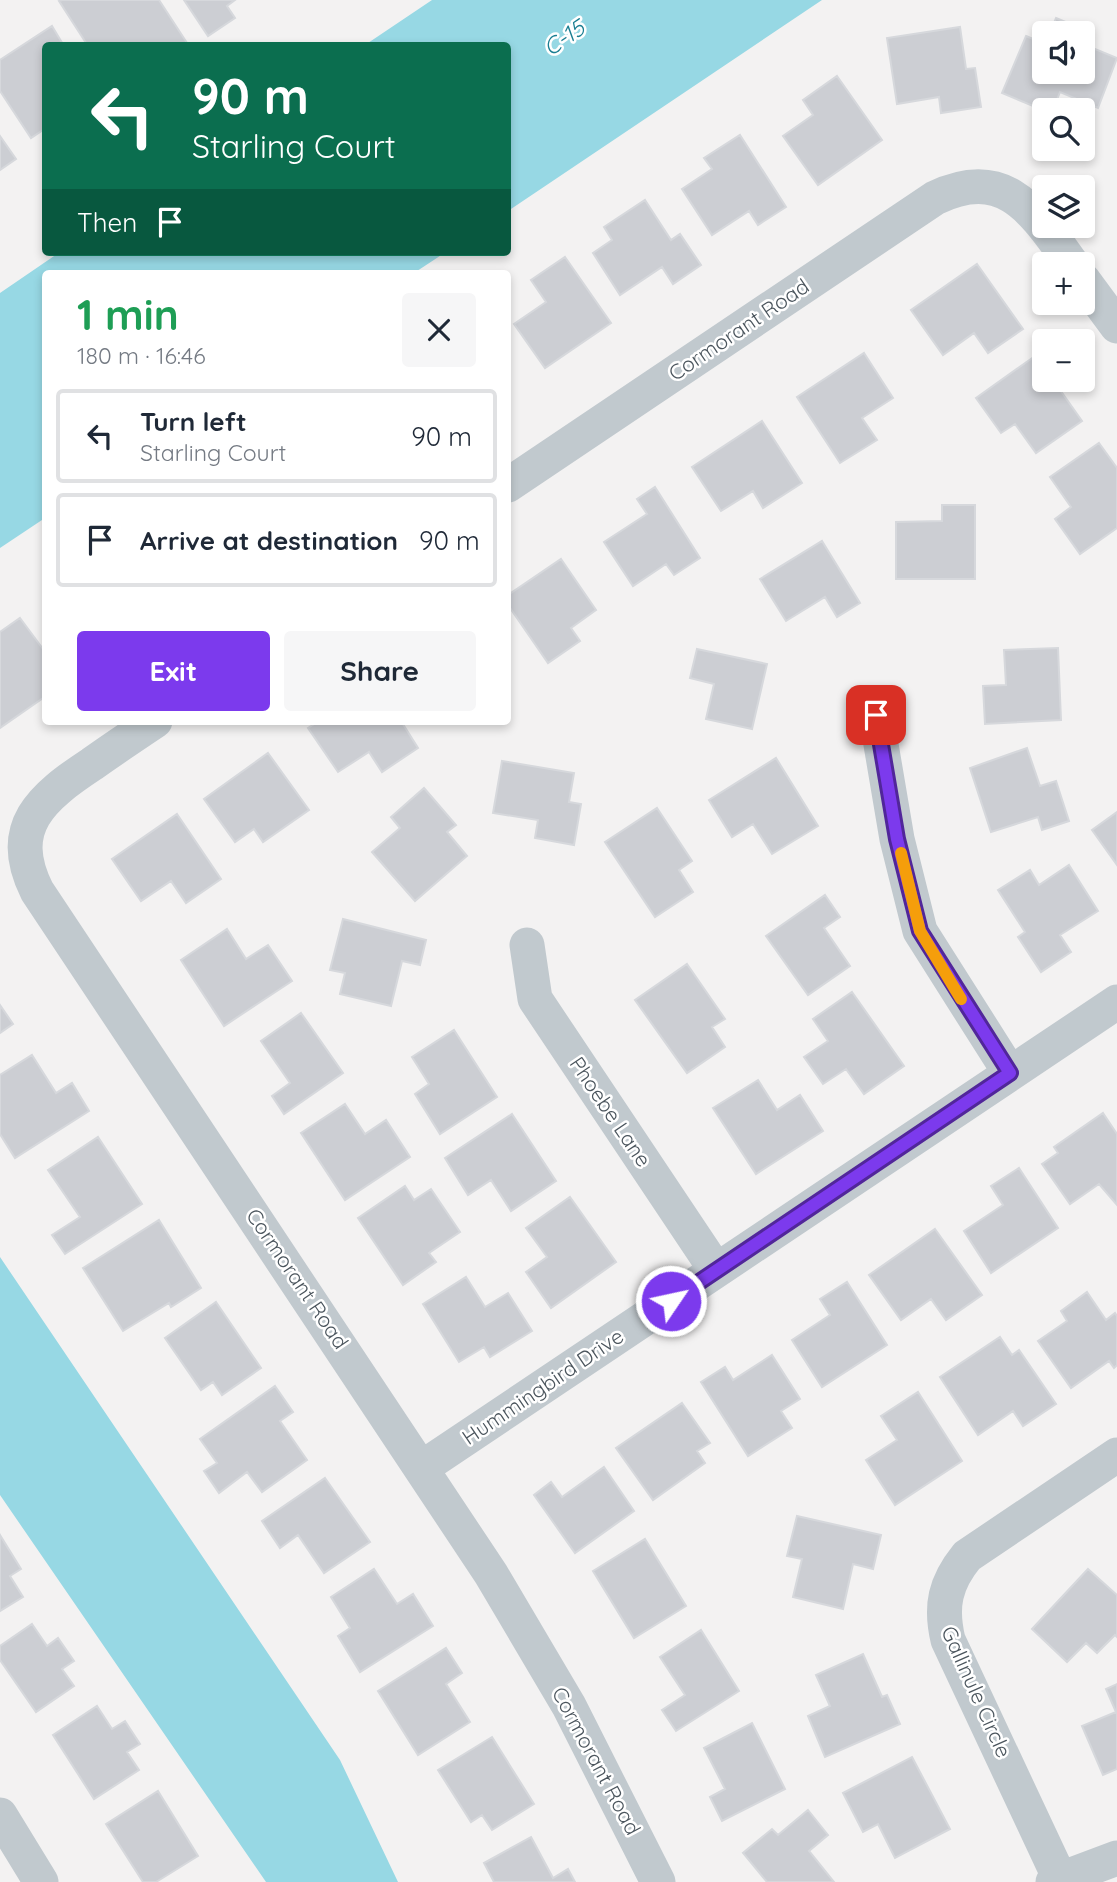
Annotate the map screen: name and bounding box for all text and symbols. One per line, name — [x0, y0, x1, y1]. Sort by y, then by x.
water label: C-15 — [537, 12, 592, 62]
map controls — [1032, 21, 1095, 392]
button: sound — [1032, 21, 1095, 84]
text: 90 m — [192, 65, 309, 126]
icon: left — [77, 70, 168, 161]
button: search — [1032, 98, 1095, 161]
text: Starling Court — [192, 126, 396, 166]
button: layers — [1032, 175, 1095, 238]
icon: arrive — [151, 203, 189, 241]
text: Then — [77, 206, 137, 239]
button: + — [1032, 252, 1095, 315]
street label: Cormorant Road — [663, 273, 814, 386]
text: 1 min — [77, 288, 179, 341]
button: close — [402, 293, 476, 367]
button: − — [1032, 329, 1095, 392]
text: 180 m · 16:46 — [77, 341, 206, 370]
text: Turn left — [140, 405, 247, 438]
icon: left — [81, 417, 119, 455]
text: 90 m — [411, 420, 472, 453]
text: Starling Court — [140, 438, 286, 467]
icon: arrive — [81, 521, 119, 559]
text: Arrive at destination — [140, 524, 398, 557]
text: 90 m — [419, 524, 480, 557]
button: Exit — [77, 631, 270, 711]
button: Share — [284, 631, 476, 711]
pin — [846, 685, 906, 745]
icon: arrive — [857, 696, 895, 734]
street label: Phoebe Lane — [564, 1051, 657, 1171]
street label: Cormorant Road — [241, 1203, 354, 1354]
position arrow — [634, 1264, 708, 1338]
street label: Hummingbird Drive — [457, 1323, 628, 1450]
street label: Gallinule Circle — [936, 1622, 1018, 1761]
street label: Cormorant Road — [547, 1682, 647, 1839]

